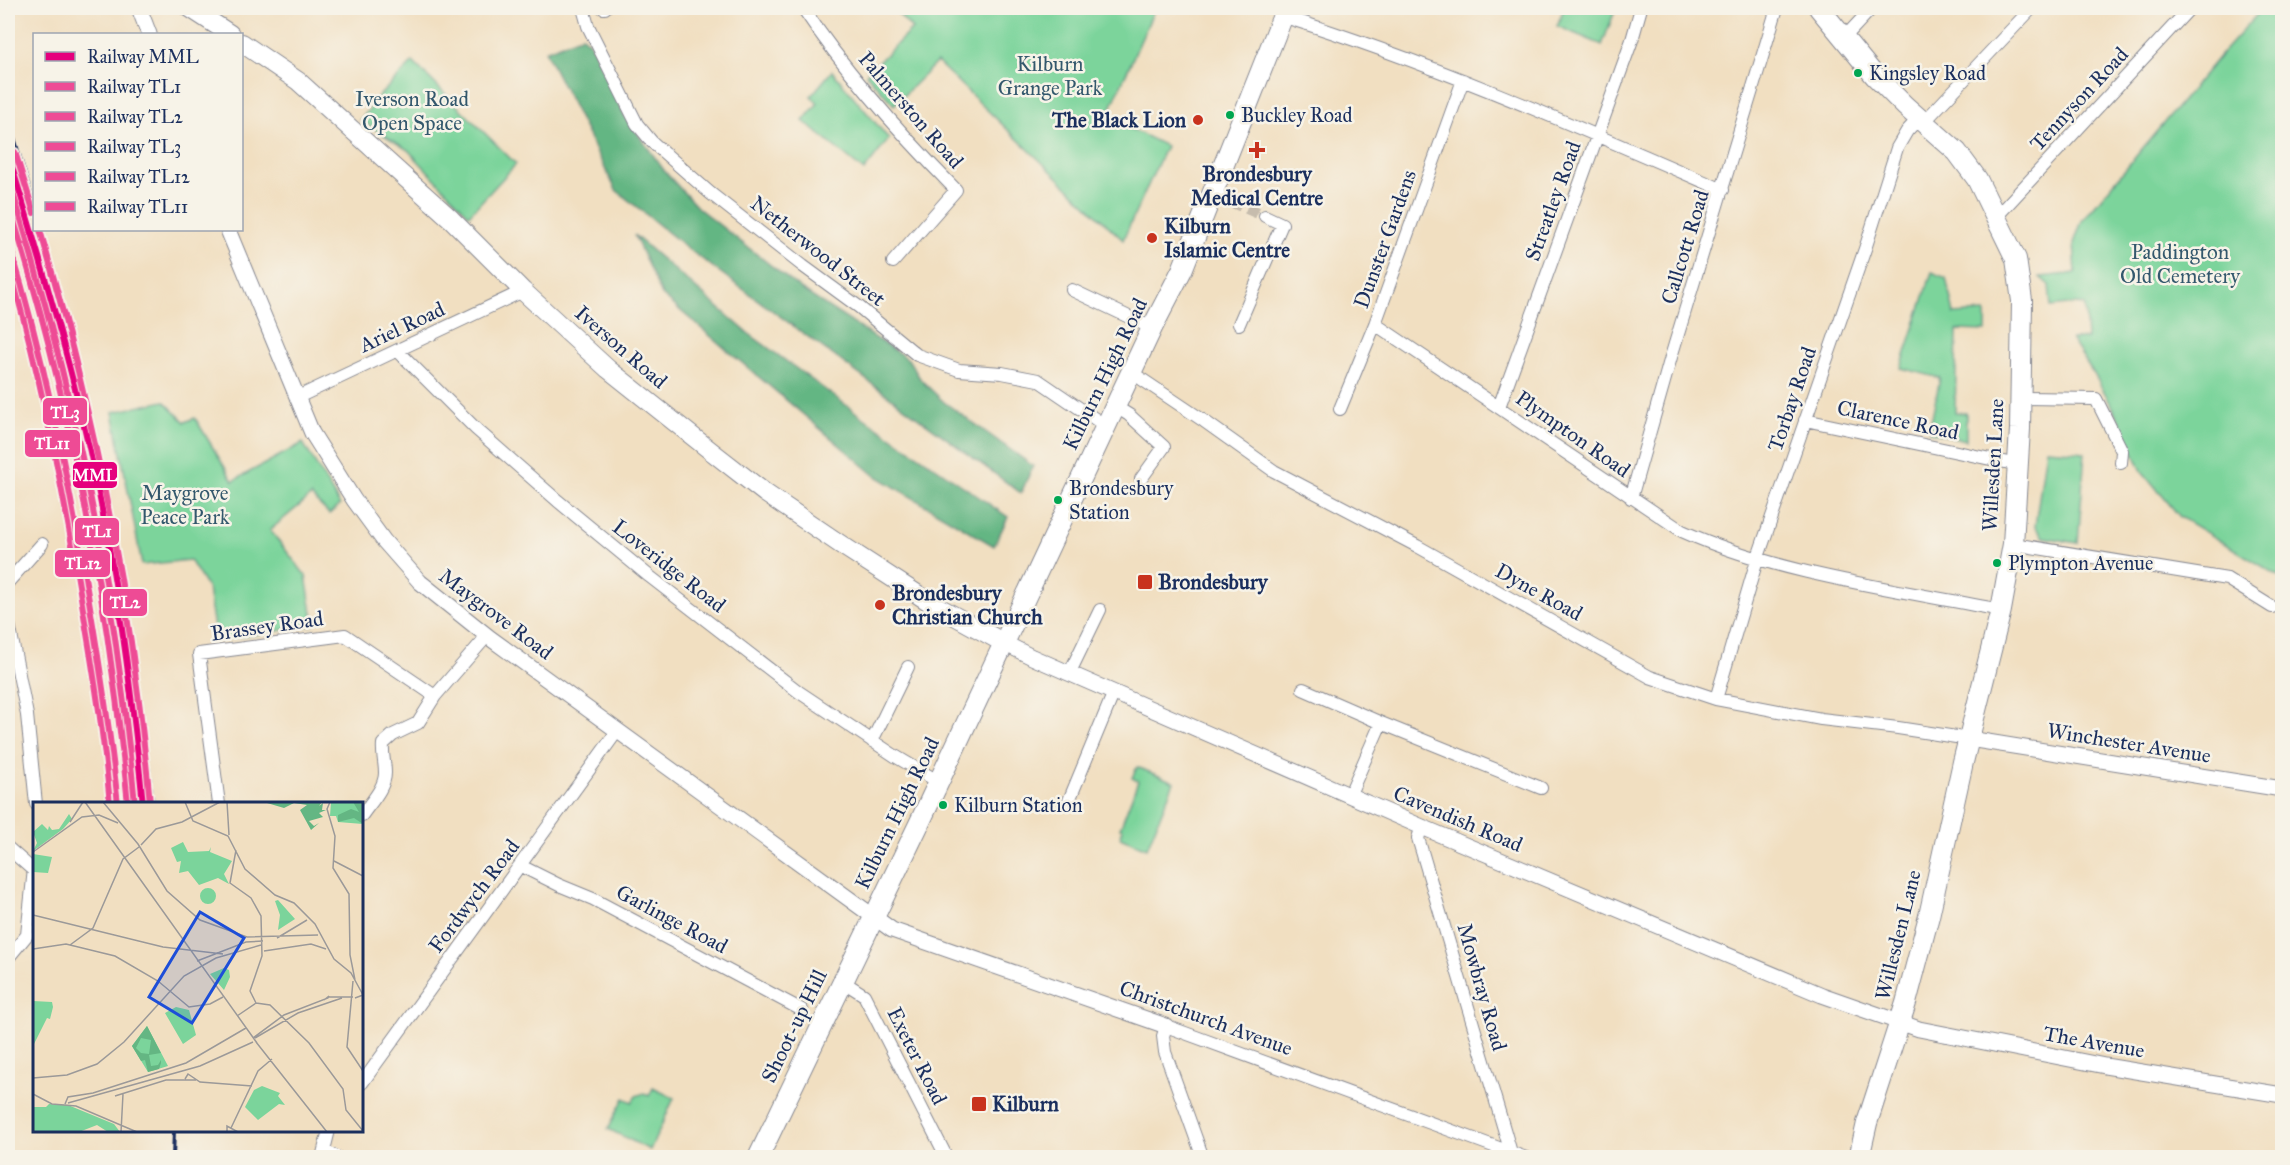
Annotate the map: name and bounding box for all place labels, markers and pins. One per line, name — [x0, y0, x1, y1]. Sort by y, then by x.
place label: Kingsley Road — [1869, 61, 1986, 86]
marker: Kingsley Road — [1852, 67, 1864, 79]
place label: Buckley Road — [1241, 103, 1352, 127]
place label: The Black Lion — [1051, 107, 1187, 133]
marker: Buckley Road — [1224, 109, 1236, 121]
marker: The Black Lion — [1191, 113, 1205, 127]
marker: Brondesbury Medical Centre — [1248, 141, 1266, 159]
place label: Brondesbury Medical Centre — [1191, 161, 1324, 211]
place label: Kilburn Islamic Centre — [1164, 213, 1290, 263]
marker: Kilburn Islamic Centre — [1145, 231, 1159, 245]
place label: Brondesbury Station — [1069, 476, 1174, 524]
marker: Brondesbury Station — [1052, 494, 1064, 506]
place label: Plympton Avenue — [2008, 551, 2153, 575]
marker: Plympton Avenue — [1991, 557, 2003, 569]
place label: Brondesbury — [1158, 569, 1269, 595]
marker: Brondesbury — [1136, 573, 1154, 591]
place label: Brondesbury Christian Church — [892, 580, 1043, 630]
marker: Brondesbury Christian Church — [873, 598, 887, 612]
place label: Kilburn Station — [954, 793, 1083, 817]
marker: Kilburn Station — [937, 799, 949, 811]
place label: Kilburn — [992, 1091, 1060, 1117]
marker: Kilburn — [970, 1095, 988, 1113]

